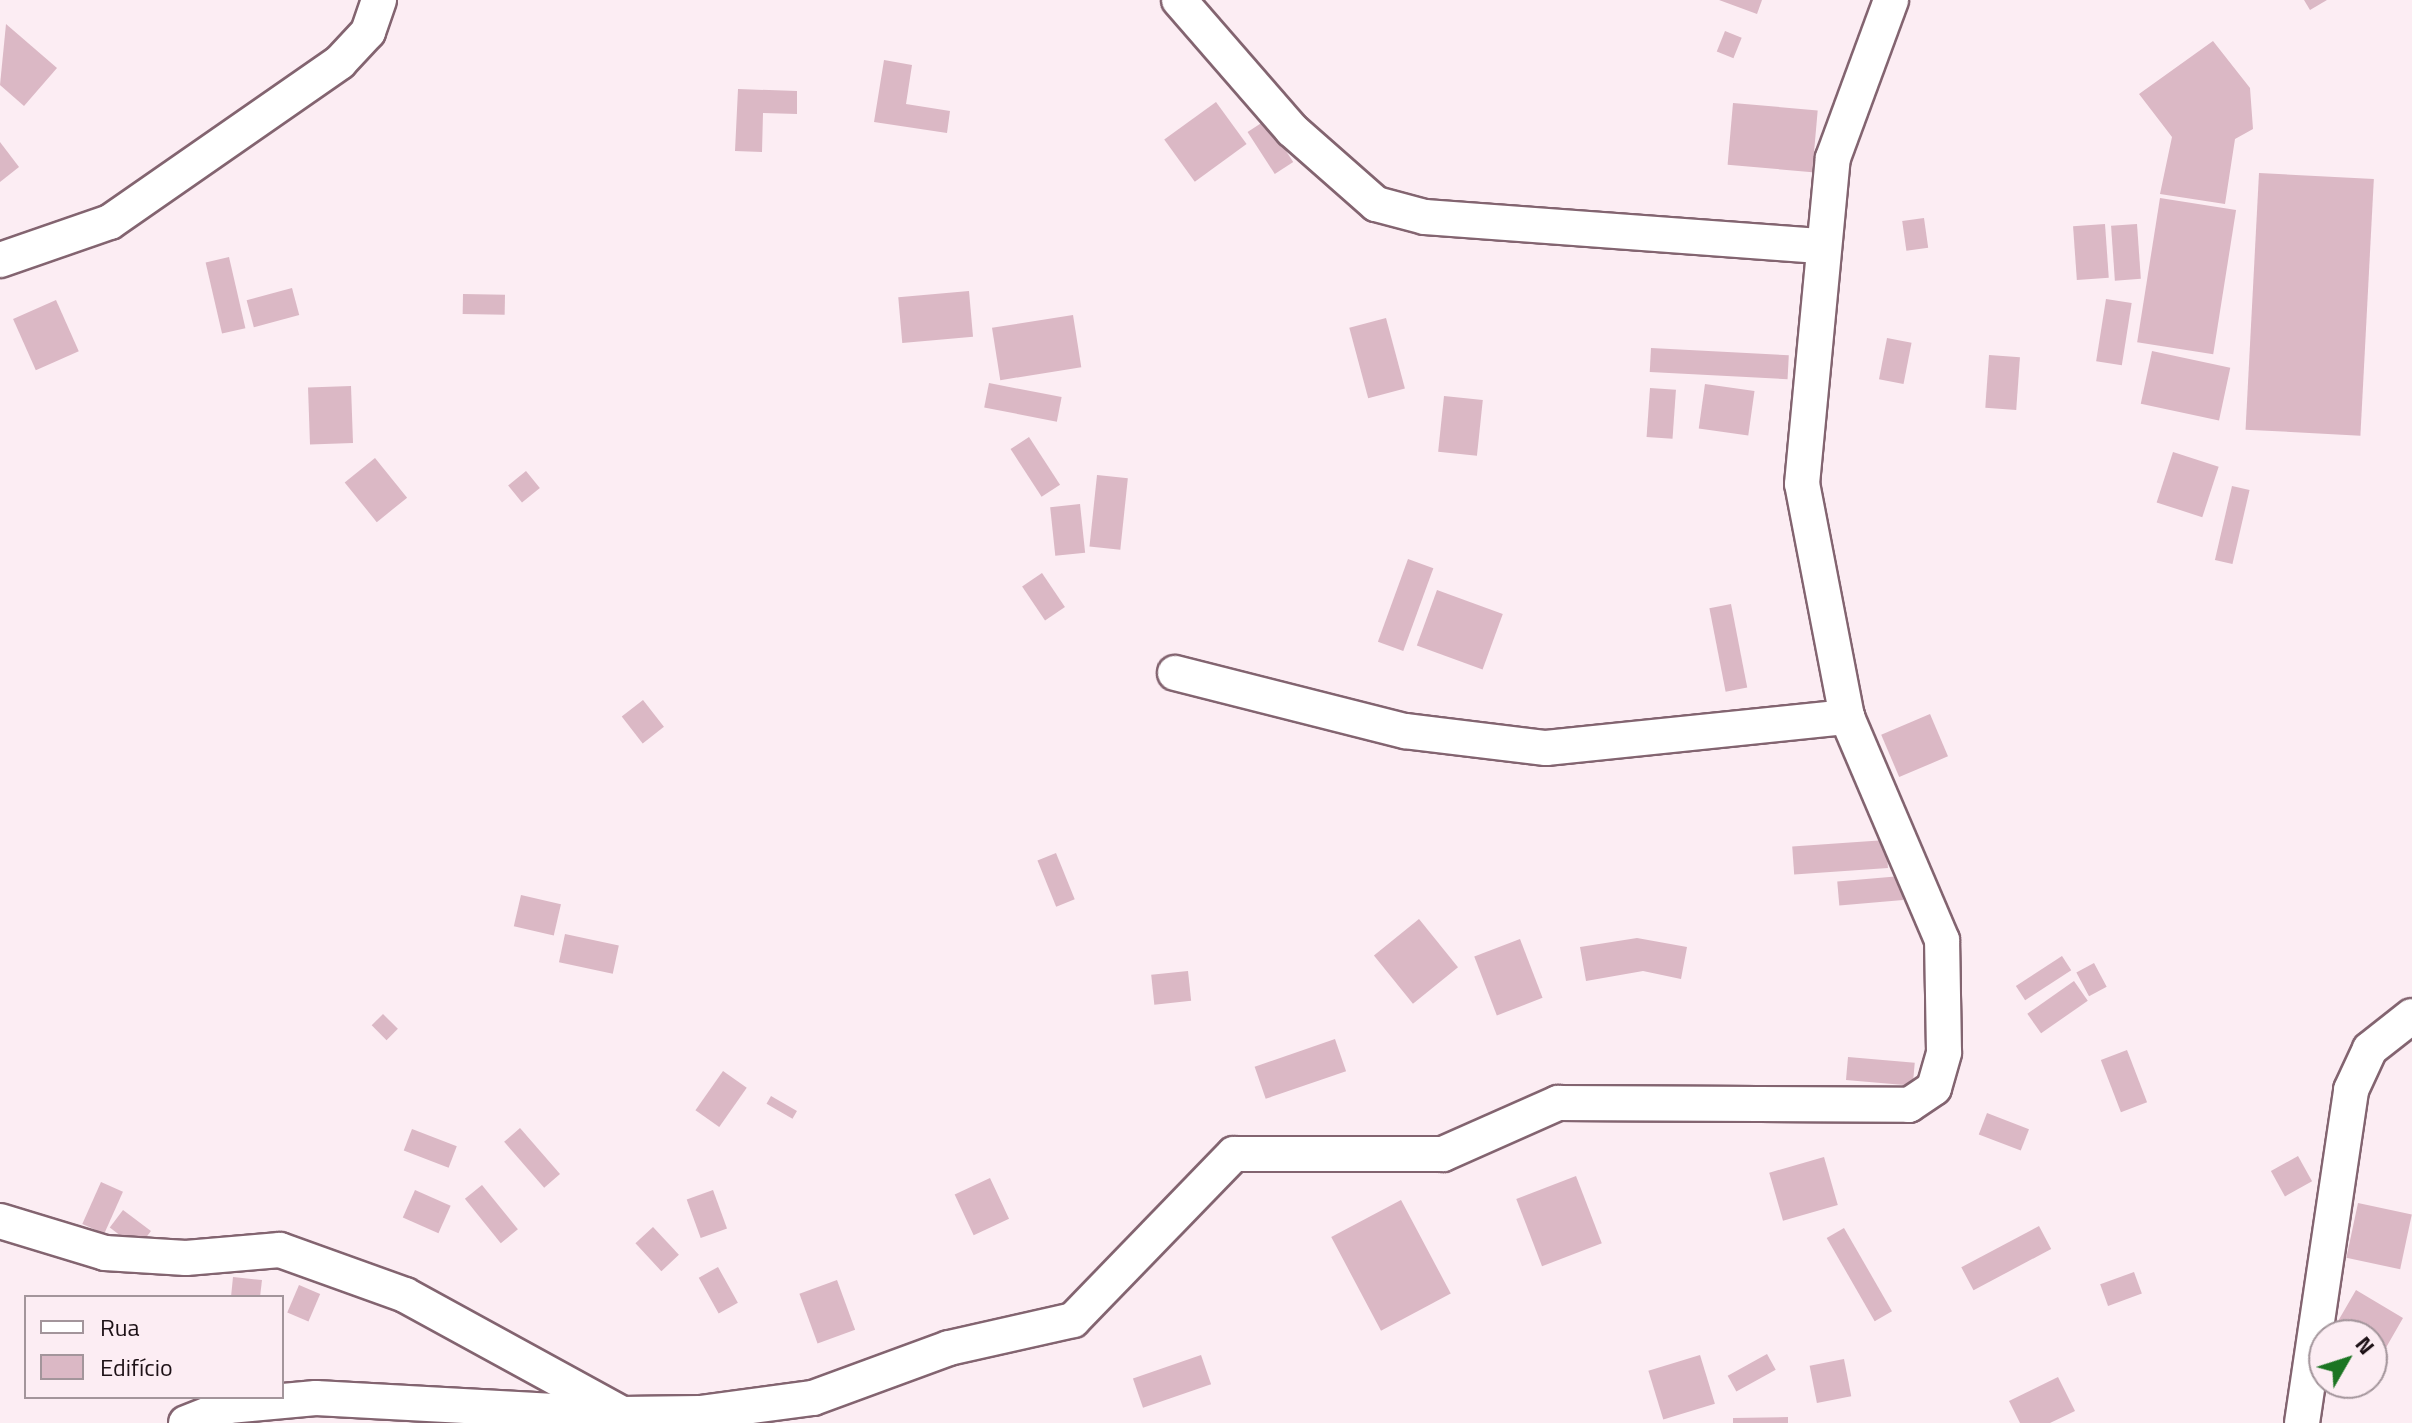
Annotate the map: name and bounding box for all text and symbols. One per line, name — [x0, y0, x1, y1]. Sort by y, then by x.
legend — [24, 1295, 284, 1399]
text: Rua — [100, 1309, 139, 1345]
north arrow — [2308, 1319, 2388, 1399]
text: N — [2347, 1329, 2383, 1362]
text: Edifício — [100, 1349, 173, 1385]

